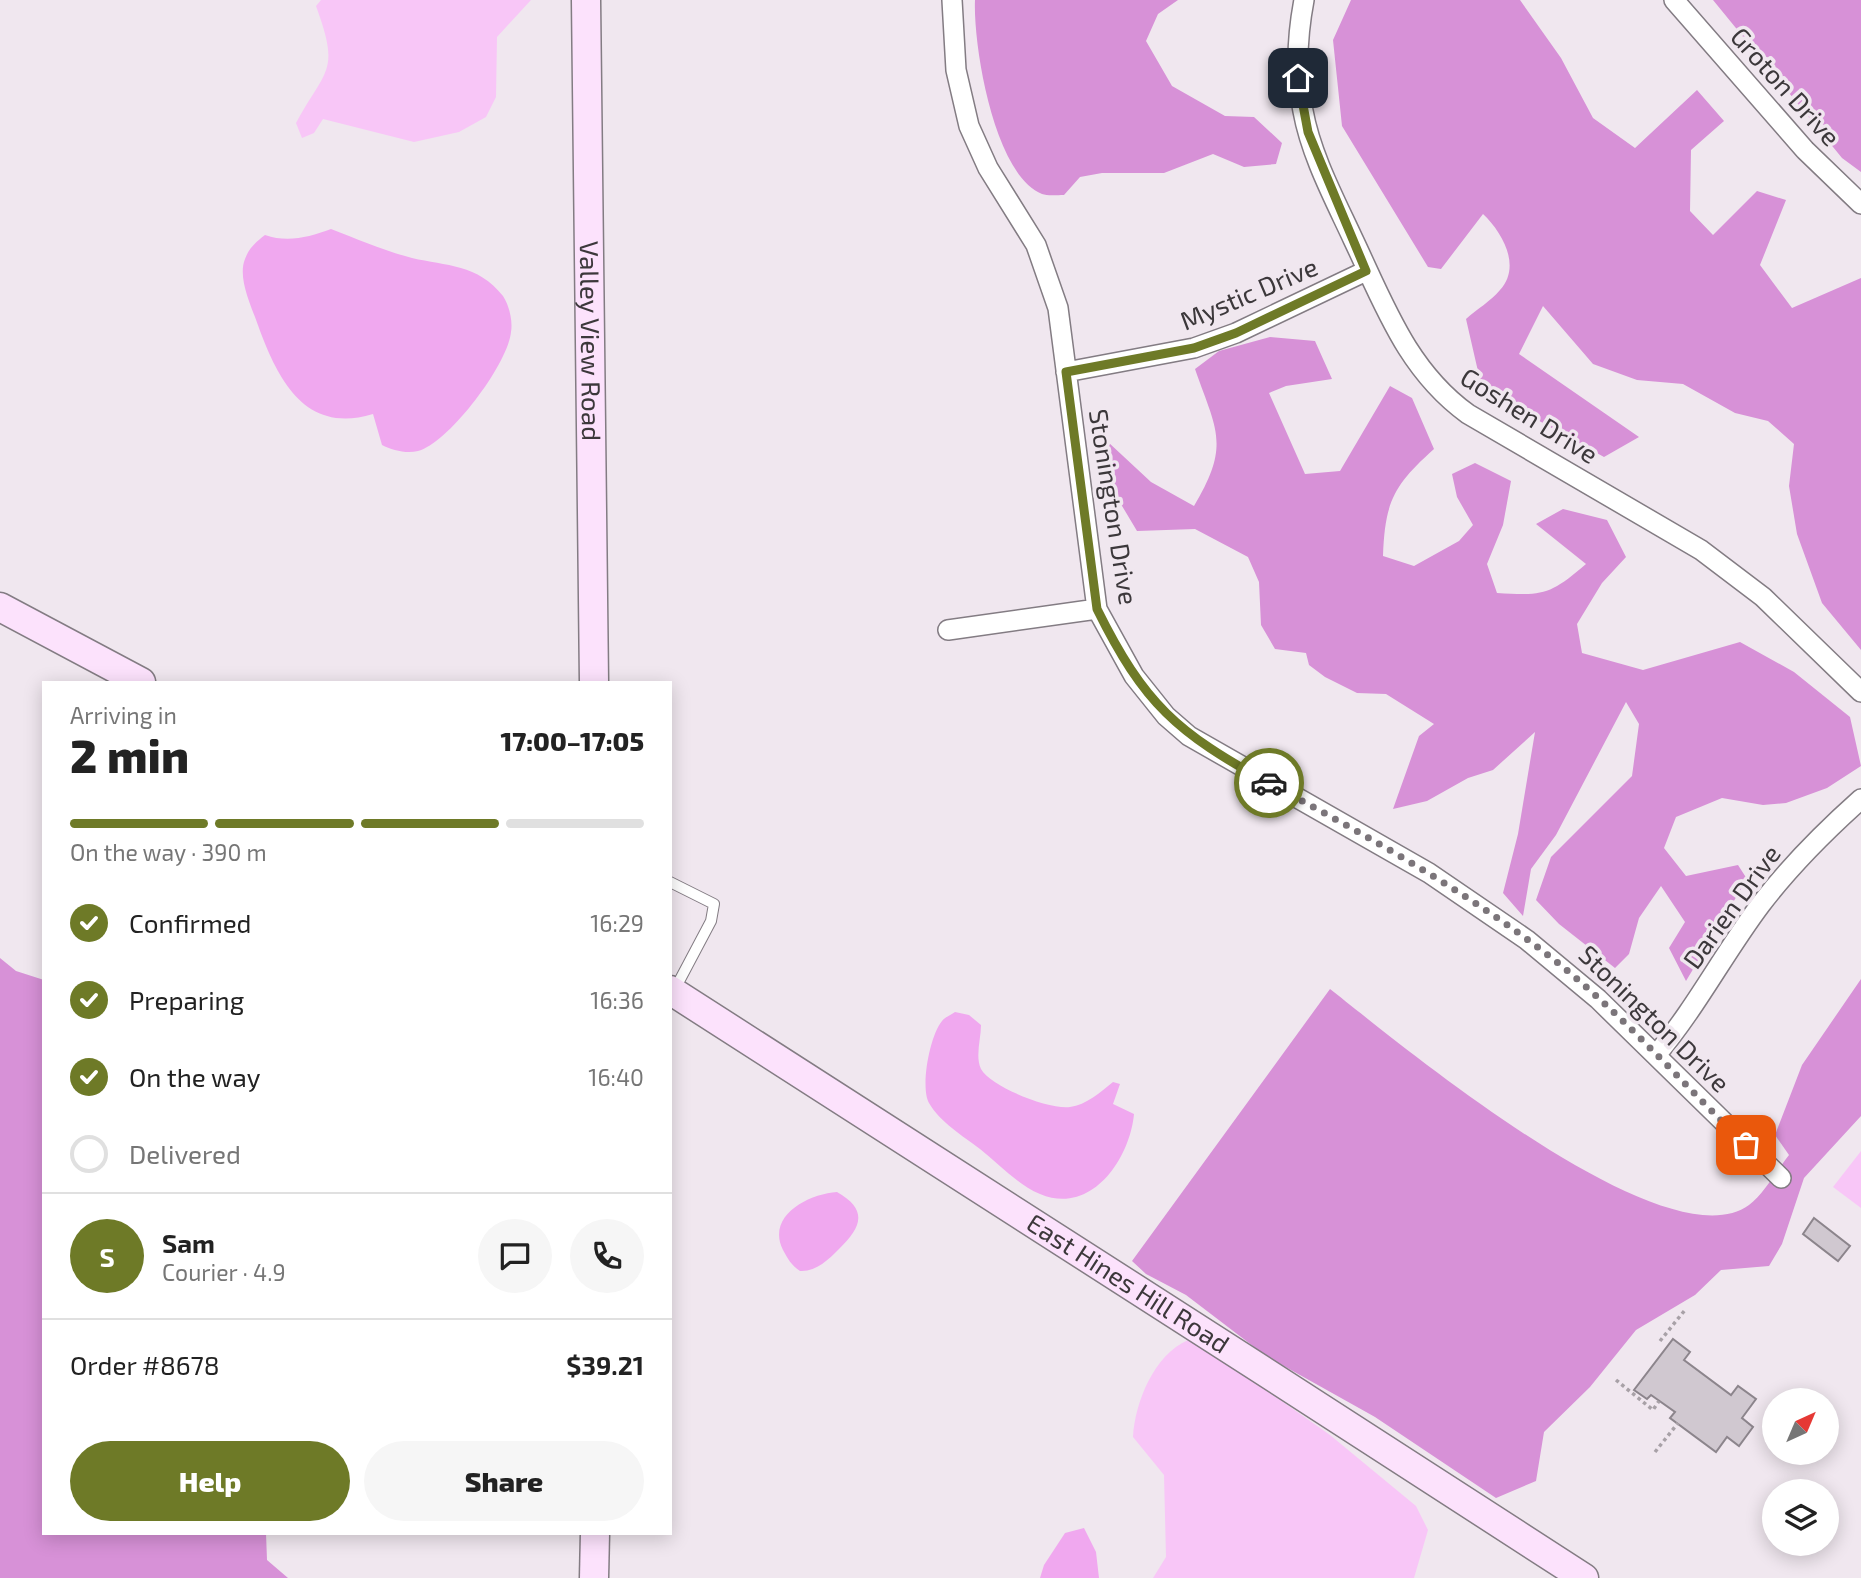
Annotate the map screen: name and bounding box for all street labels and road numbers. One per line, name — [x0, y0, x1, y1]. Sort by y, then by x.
street label: Groton Drive — [1725, 20, 1847, 152]
street label: Valley View Road — [575, 241, 608, 441]
street label: Mystic Drive — [1175, 250, 1322, 335]
street label: Goshen Drive — [1455, 360, 1604, 469]
street label: Stonington Drive — [1084, 407, 1145, 607]
street label: Darien Drive — [1676, 838, 1786, 974]
street label: Stonington Drive — [1573, 938, 1737, 1098]
street label: East Hines Hill Road — [1022, 1206, 1236, 1359]

